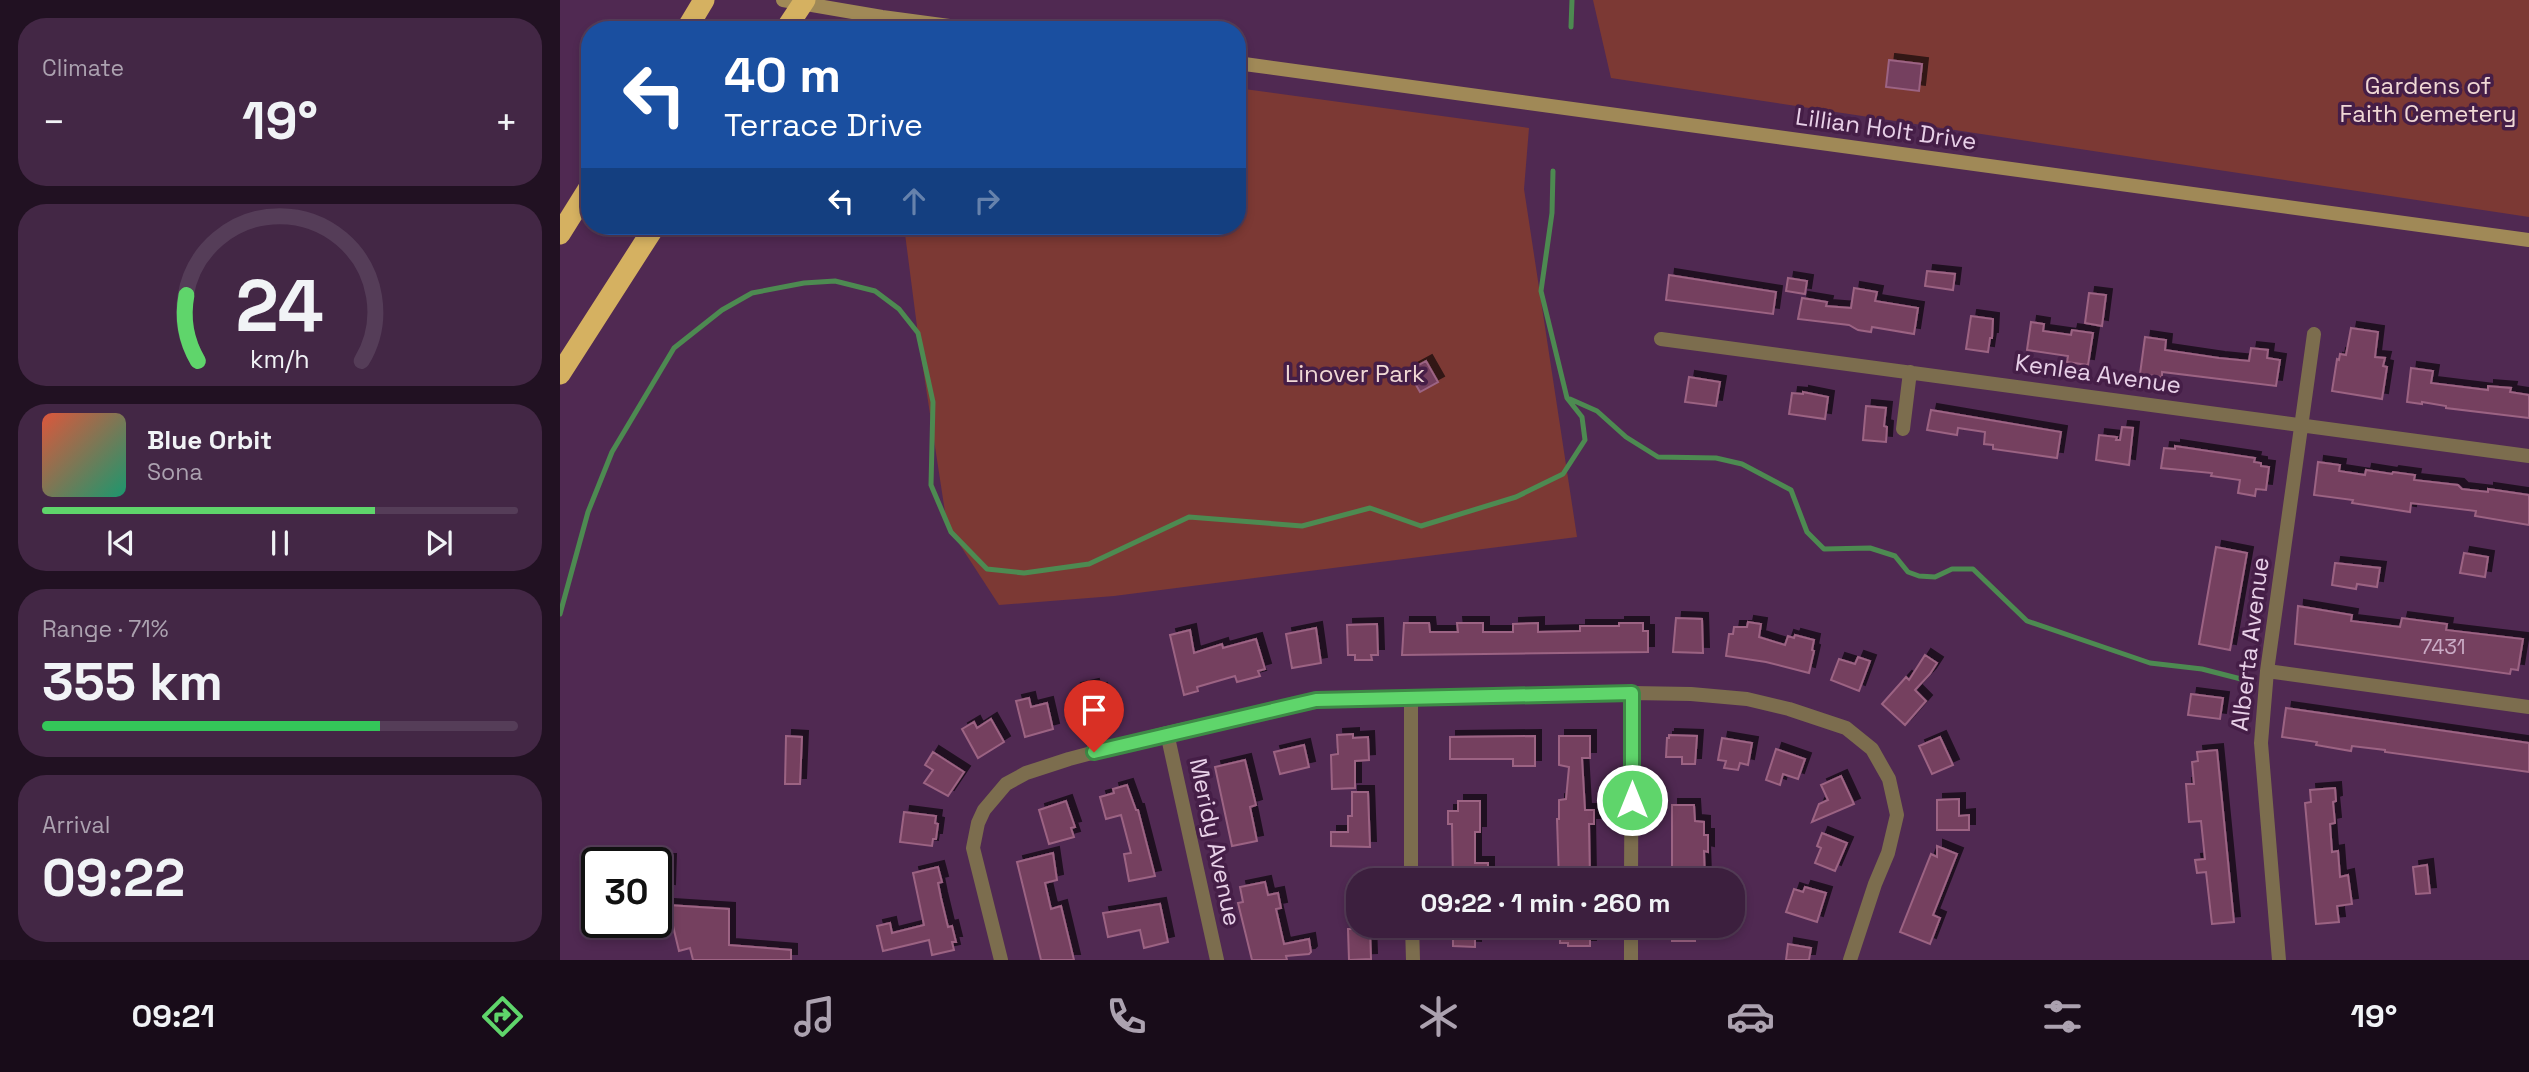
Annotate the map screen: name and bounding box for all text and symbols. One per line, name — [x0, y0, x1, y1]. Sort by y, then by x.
text: 40 m — [724, 44, 841, 106]
icon: left — [609, 49, 700, 140]
text: Climate — [42, 53, 124, 83]
park label: Gardens of Faith Cemetery — [2340, 70, 2516, 129]
text: 19° — [242, 88, 318, 154]
text: − — [42, 98, 66, 146]
text: + — [494, 98, 518, 146]
street label: Lillian Holt Drive — [1794, 100, 1979, 157]
text: Terrace Drive — [724, 105, 923, 145]
icon: left — [822, 182, 860, 220]
icon: ahead — [895, 182, 933, 220]
icon: right — [968, 182, 1006, 220]
text: 24 — [236, 259, 324, 352]
text: km/h — [250, 342, 310, 374]
street label: Kenlea Avenue — [2013, 346, 2183, 401]
park label: Linover Park — [1285, 358, 1425, 389]
text: Blue Orbit — [147, 423, 272, 457]
text: Sona — [147, 457, 203, 487]
icon: previous — [102, 524, 140, 562]
icon: pause — [261, 524, 299, 562]
icon: next — [420, 524, 458, 562]
street label: Alberta Avenue — [2223, 555, 2276, 733]
text: Range · 71% — [42, 614, 168, 644]
house number: 7431 — [2421, 633, 2465, 660]
text: 355 km — [42, 649, 223, 715]
pin — [1064, 680, 1124, 752]
icon: arrive — [1075, 691, 1113, 729]
street label: Meridy Avenue — [1183, 755, 1248, 929]
position arrow — [1595, 763, 1669, 837]
text: Arrival — [42, 810, 110, 840]
text: 09:22 — [42, 845, 185, 911]
speed limit sign: 30 — [581, 847, 672, 938]
text: 09:22 · 1 min · 260 m — [1421, 886, 1670, 920]
icon: directions — [478, 992, 527, 1041]
icon: music — [790, 992, 839, 1041]
icon: phone — [1102, 992, 1151, 1041]
icon: climate — [1414, 992, 1463, 1041]
icon: car — [1726, 992, 1775, 1041]
icon: filters — [2038, 992, 2087, 1041]
text: 09:21 — [132, 996, 215, 1036]
text: 19° — [2351, 996, 2397, 1036]

